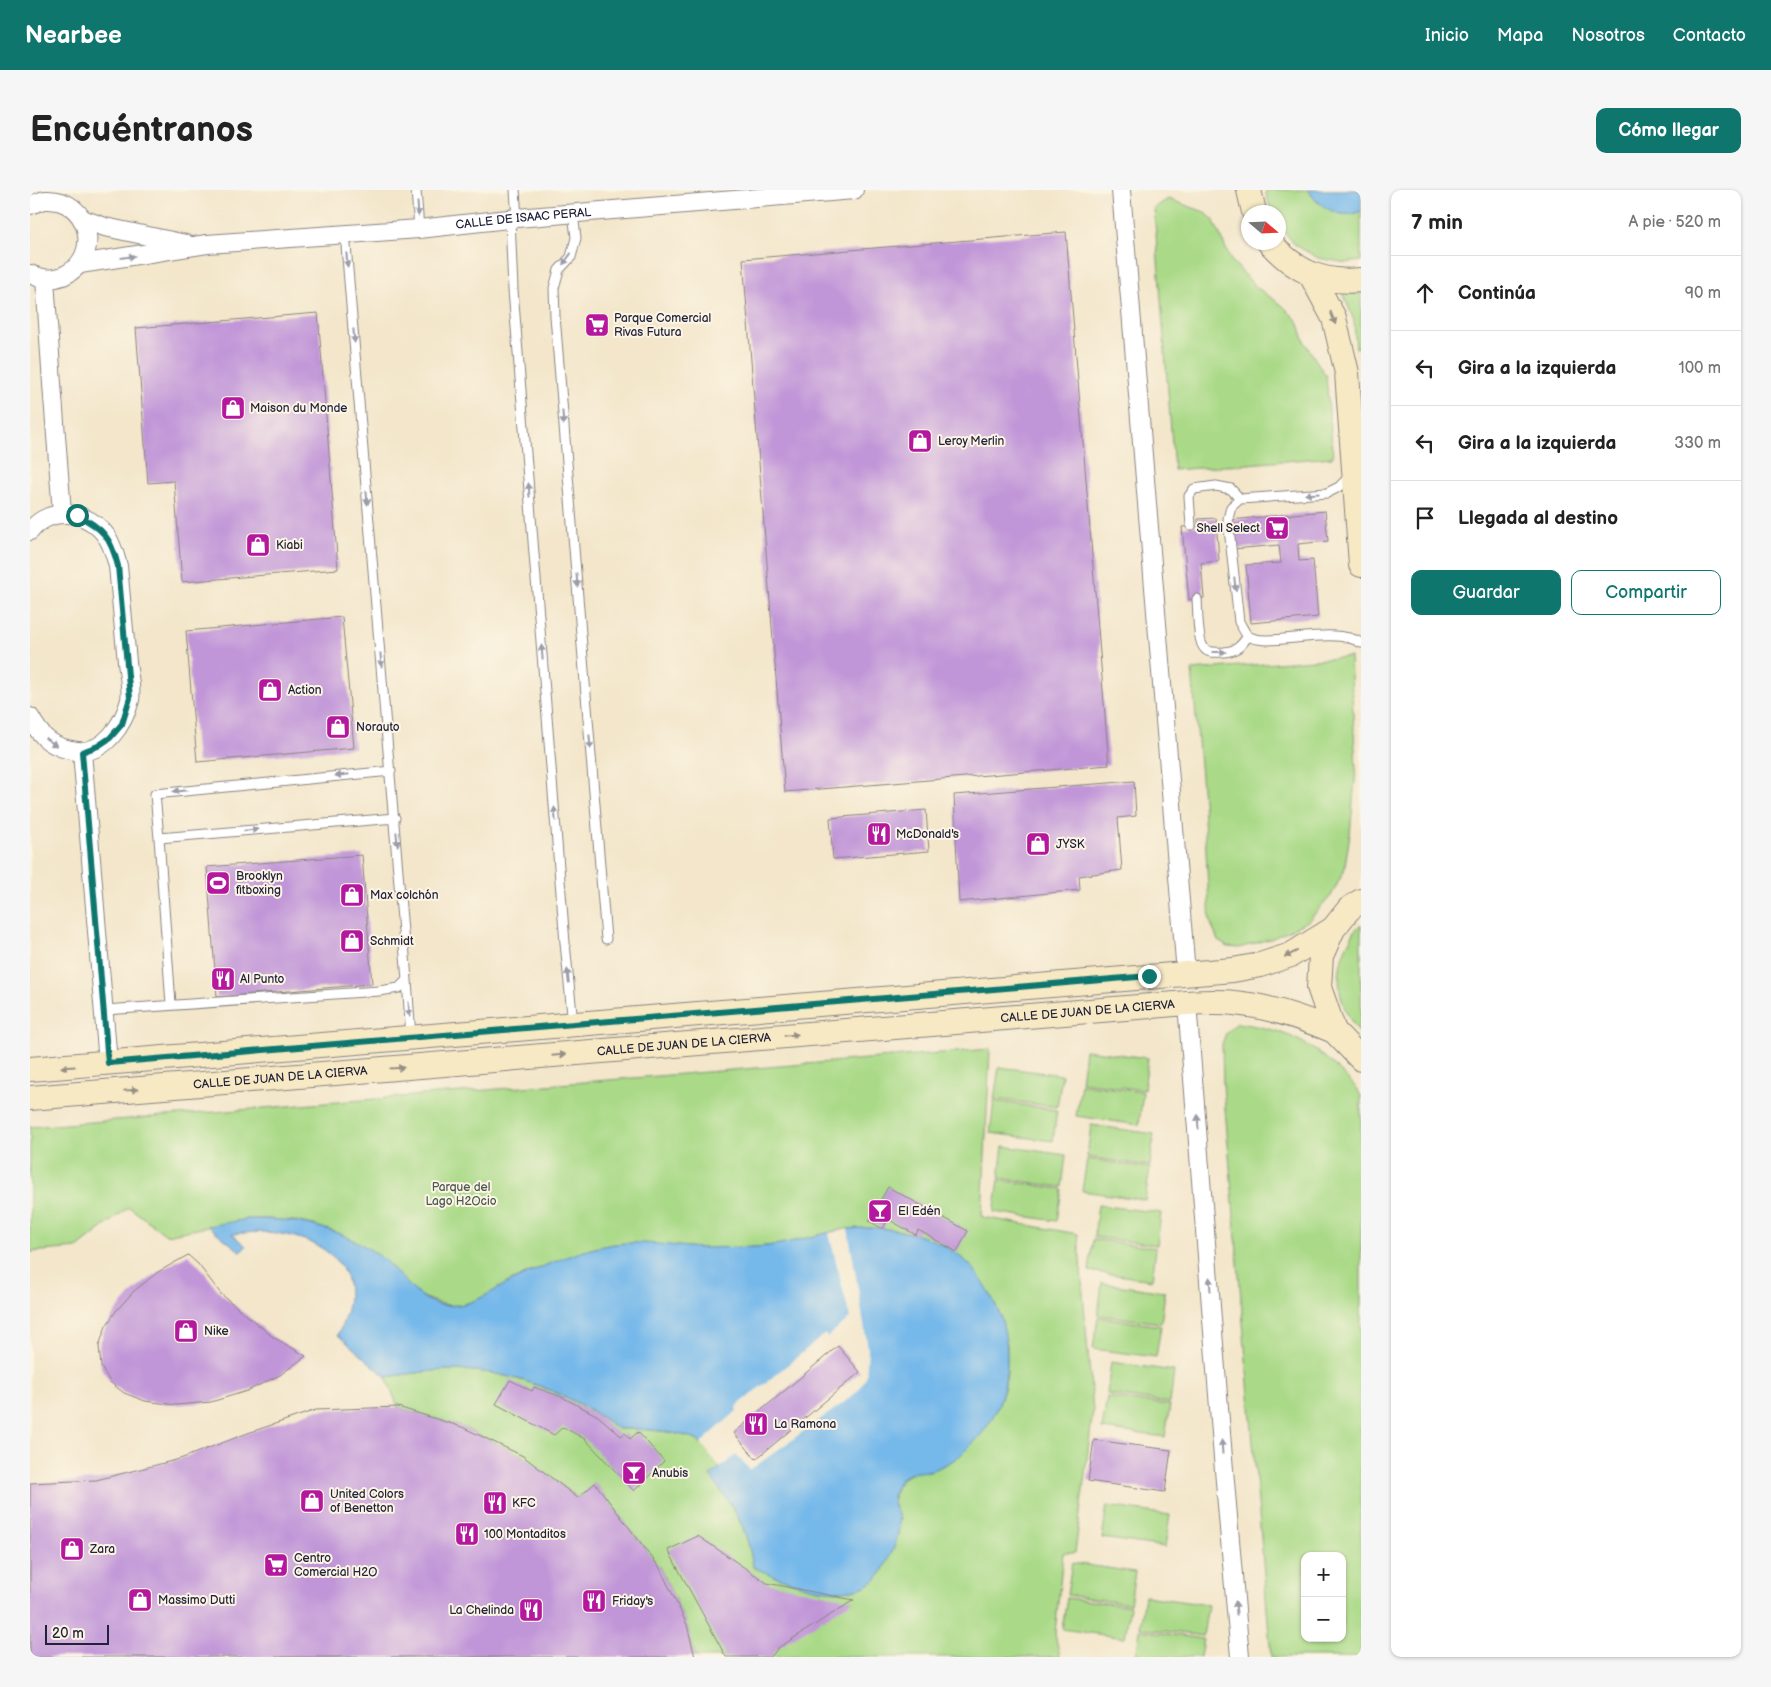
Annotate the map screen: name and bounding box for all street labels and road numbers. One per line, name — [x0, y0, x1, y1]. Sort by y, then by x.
street label: CALLE DE ISAAC PERAL — [455, 204, 592, 232]
street label: CALLE DE JUAN DE LA CIERVA — [1000, 997, 1176, 1026]
street label: CALLE DE JUAN DE LA CIERVA — [596, 1030, 772, 1059]
street label: CALLE DE JUAN DE LA CIERVA — [193, 1063, 368, 1092]

